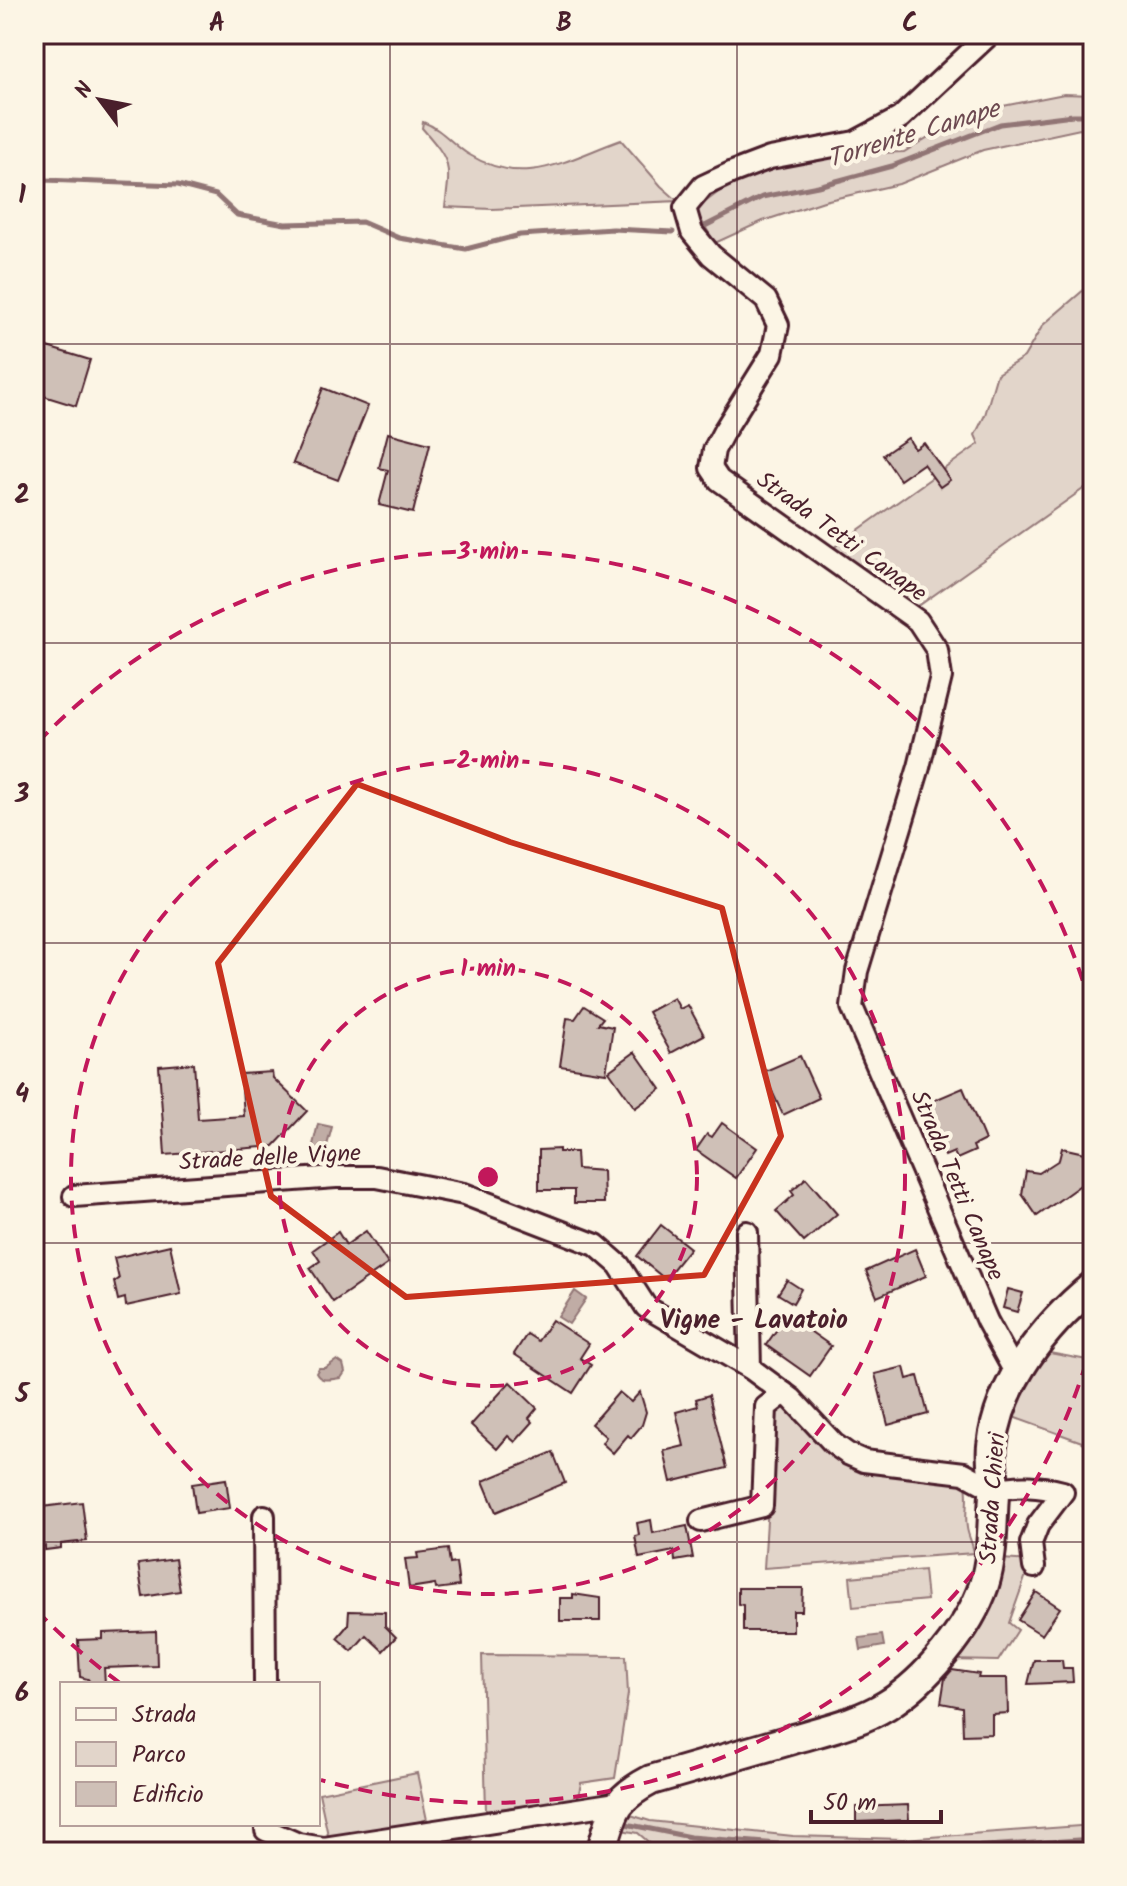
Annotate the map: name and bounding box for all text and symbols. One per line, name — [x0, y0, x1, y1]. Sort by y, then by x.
text: A — [209, 3, 225, 45]
text: B — [556, 3, 572, 45]
text: C — [902, 3, 918, 45]
north arrow — [60, 60, 140, 140]
text: N — [67, 75, 104, 106]
water label: Torrente Canape — [822, 88, 1007, 181]
text: 1 — [18, 175, 26, 217]
street label: Strada Tetti Canape — [747, 462, 935, 613]
text: 2 — [14, 475, 30, 517]
text: 3 min — [456, 533, 519, 572]
text: 2 min — [457, 742, 519, 781]
text: 3 — [14, 774, 29, 816]
text: 1 min — [460, 950, 516, 989]
text: 4 — [15, 1074, 29, 1116]
street label: Strada Tetti Canape — [899, 1084, 1014, 1287]
street label: Strade delle Vigne — [178, 1134, 362, 1183]
centre of rings — [474, 1163, 502, 1191]
district label: Vigne - Lavatoio — [660, 1300, 848, 1342]
text: 5 — [14, 1374, 30, 1416]
street label: Strada Chieri — [969, 1430, 1018, 1565]
text: 6 — [15, 1673, 29, 1715]
legend — [60, 1682, 320, 1826]
text: Strada — [132, 1696, 196, 1735]
text: Parco — [132, 1736, 186, 1775]
scale bar — [811, 1774, 941, 1824]
text: Edificio — [132, 1776, 204, 1815]
text: 50 m — [823, 1784, 877, 1823]

